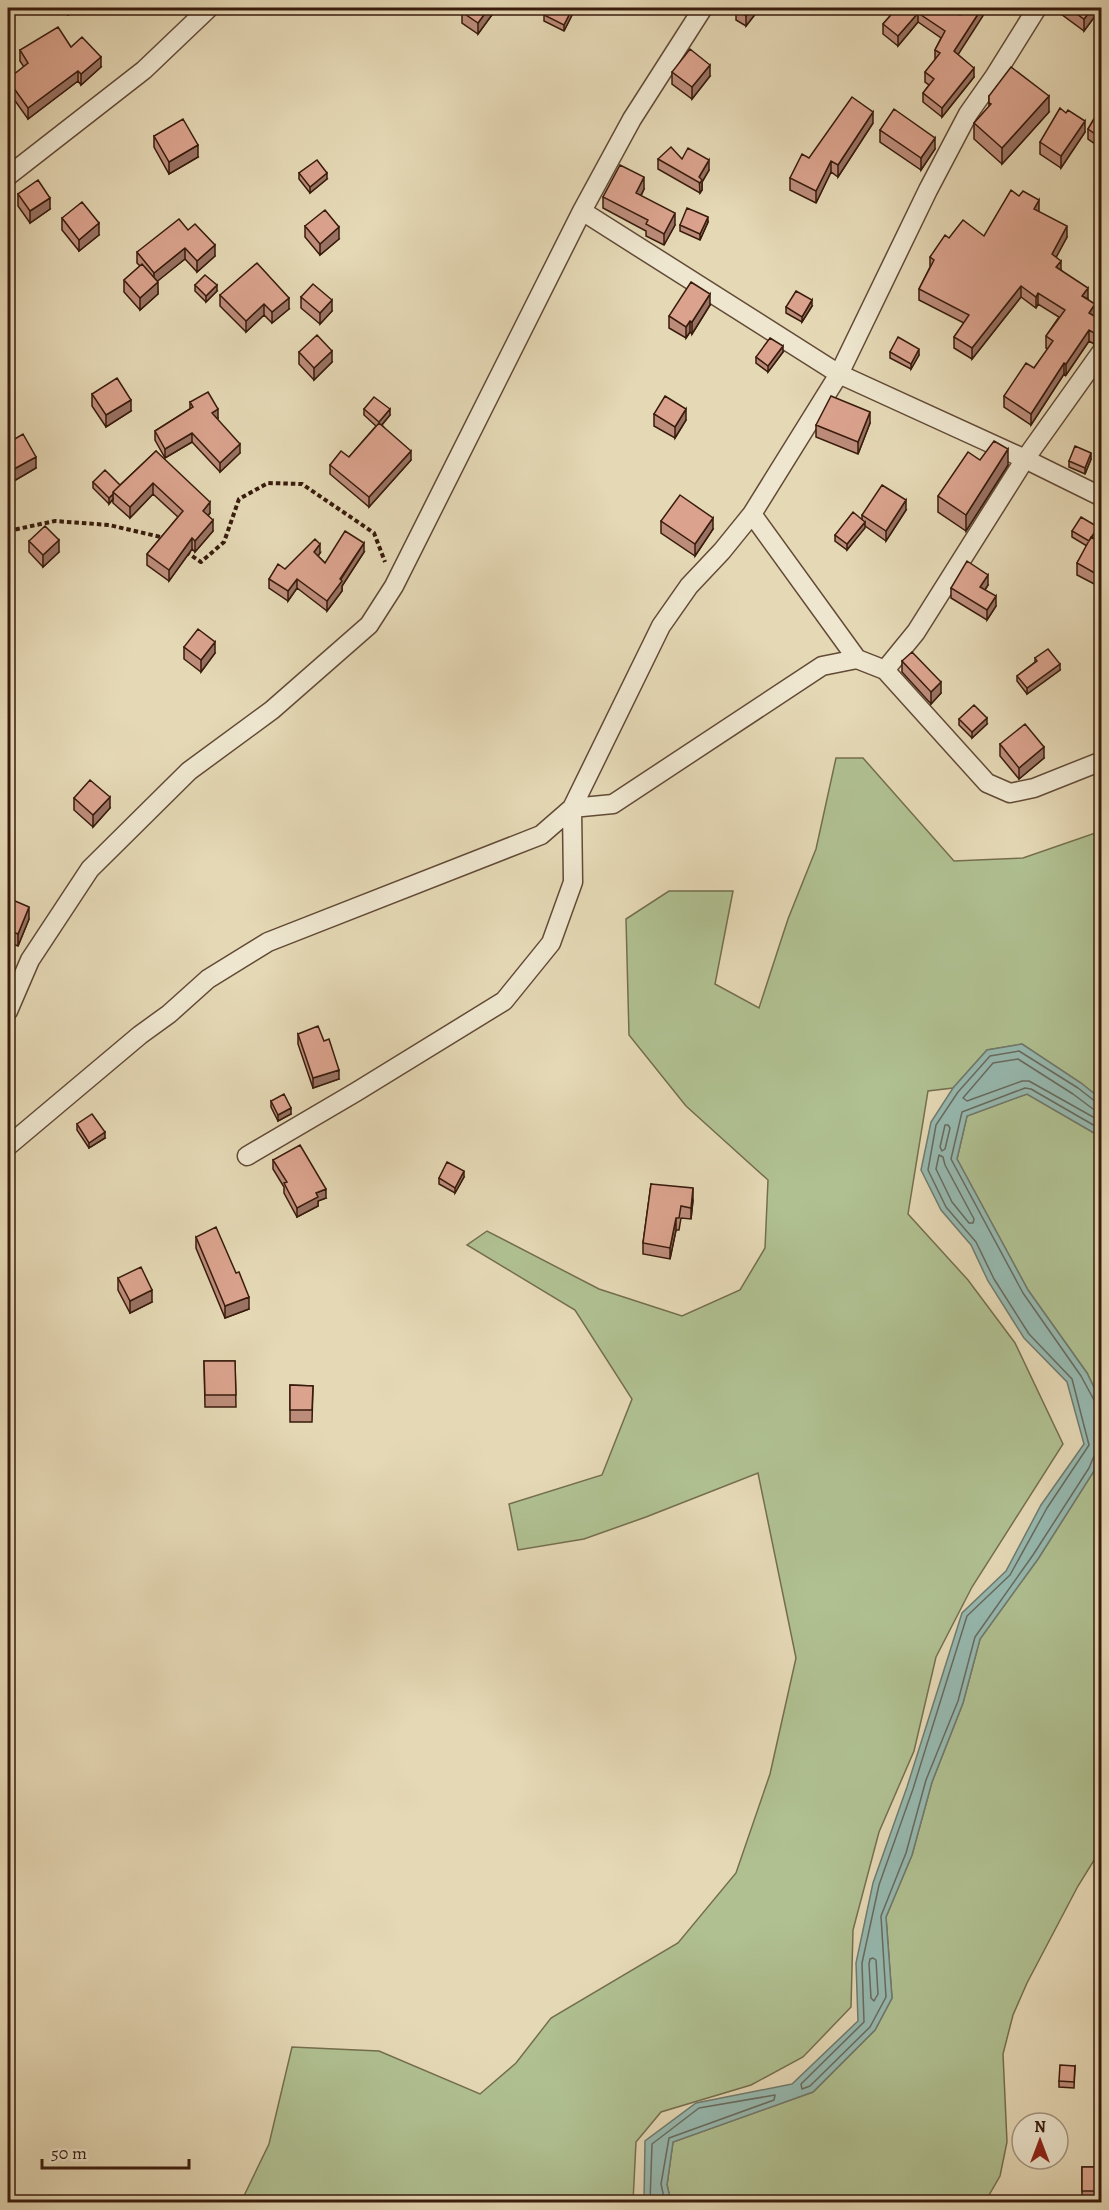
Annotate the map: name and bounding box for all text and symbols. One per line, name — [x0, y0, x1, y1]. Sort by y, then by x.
north arrow — [1010, 2111, 1070, 2171]
text: N — [1034, 2116, 1046, 2138]
scale bar — [42, 2132, 189, 2170]
text: 50 m — [51, 2141, 87, 2165]

